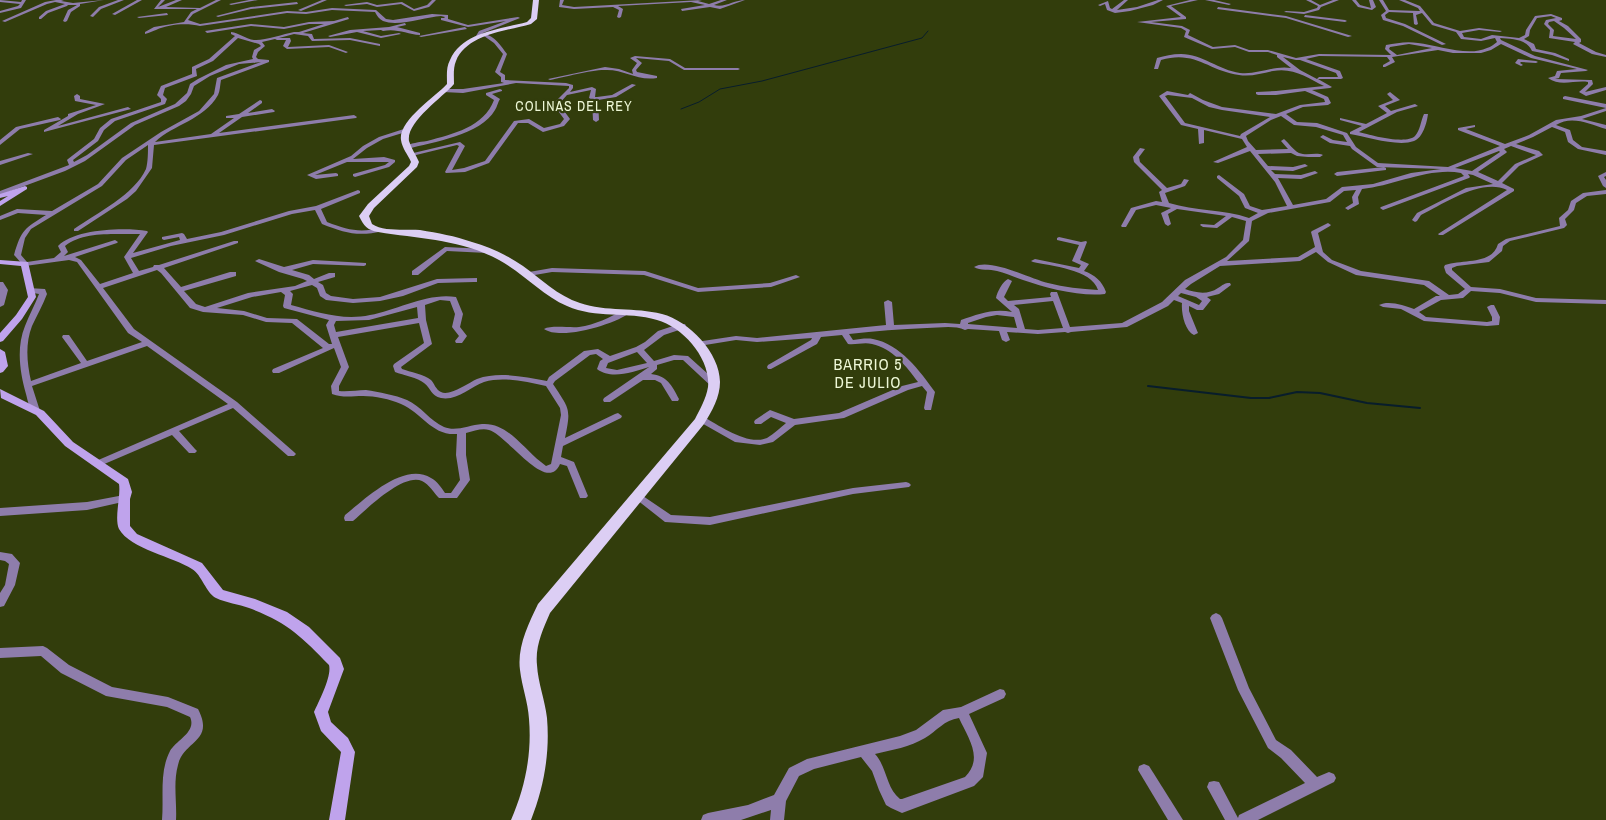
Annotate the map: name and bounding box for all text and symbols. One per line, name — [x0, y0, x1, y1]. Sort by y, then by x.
district label: COLINAS DEL REY — [515, 97, 633, 115]
district label: BARRIO 5 DE JULIO — [833, 353, 903, 393]

